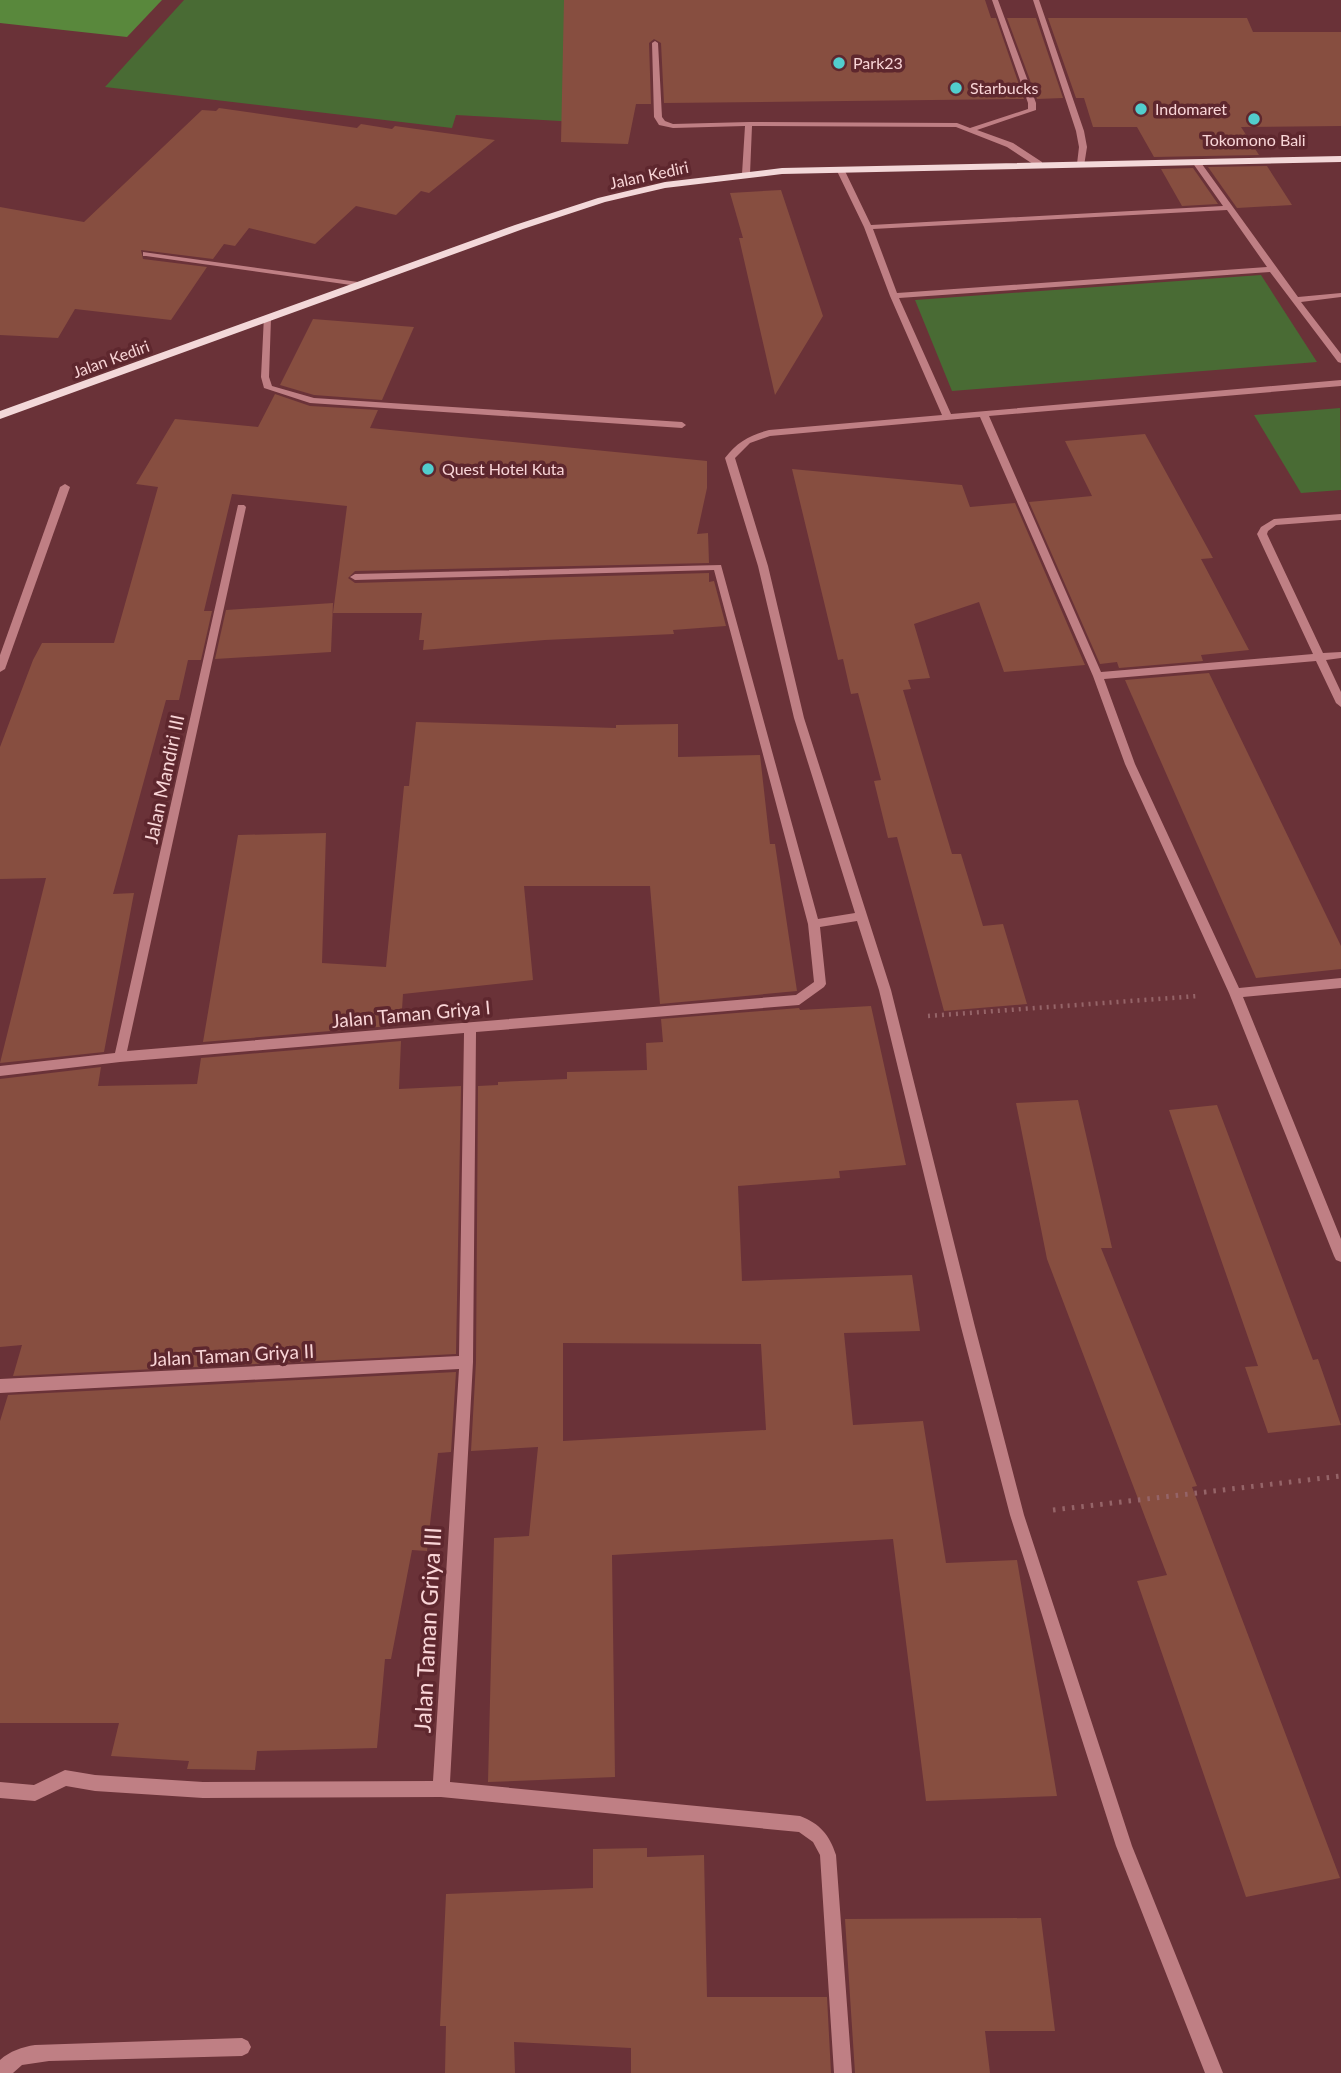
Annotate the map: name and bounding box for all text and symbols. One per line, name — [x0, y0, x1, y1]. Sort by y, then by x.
place label: Park23 — [853, 53, 903, 72]
marker: Park23 — [831, 55, 847, 71]
place label: Starbucks — [970, 78, 1038, 97]
marker: Starbucks — [948, 80, 964, 96]
place label: Indomaret — [1155, 99, 1227, 118]
marker: Indomaret — [1133, 101, 1149, 117]
marker: Tokomono Bali — [1246, 111, 1262, 127]
place label: Tokomono Bali — [1202, 130, 1306, 149]
street label: Jalan Kediri — [608, 157, 690, 192]
street label: Jalan Kediri — [70, 336, 152, 381]
place label: Quest Hotel Kuta — [442, 459, 565, 478]
marker: Quest Hotel Kuta — [420, 461, 436, 477]
street label: Jalan Mandiri III — [139, 712, 188, 846]
street label: Jalan Taman Griya I — [331, 995, 491, 1032]
street label: Jalan Taman Griya II — [149, 1339, 315, 1370]
street label: Jalan Taman Griya III — [408, 1526, 446, 1733]

